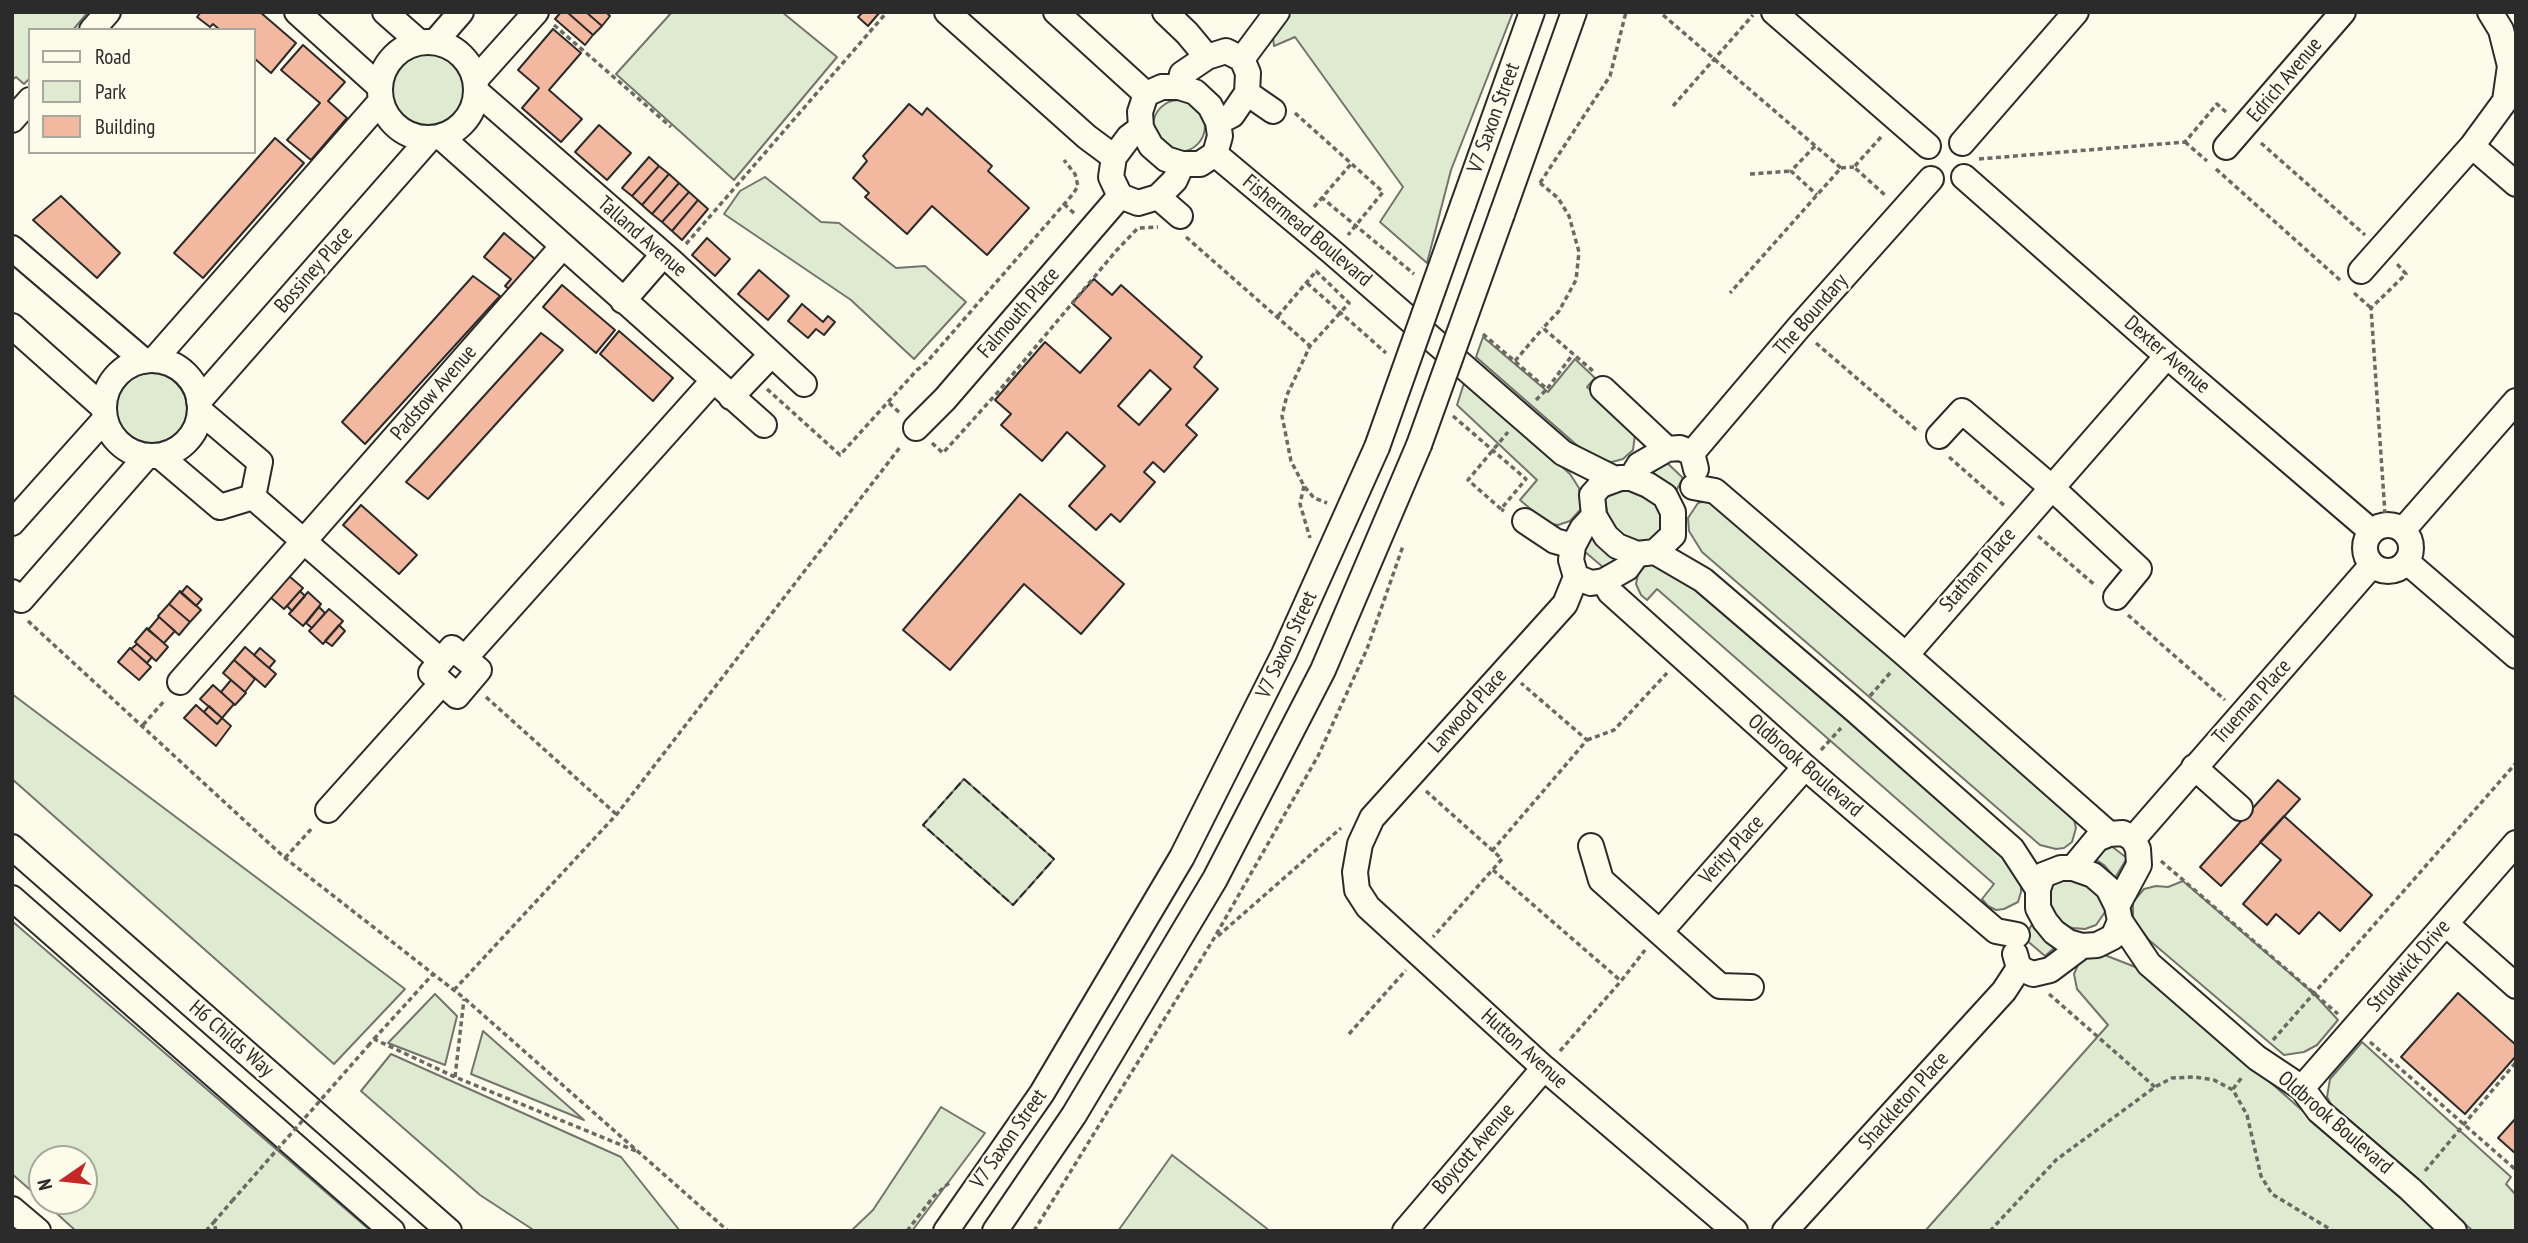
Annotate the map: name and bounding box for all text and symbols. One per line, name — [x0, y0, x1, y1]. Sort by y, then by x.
legend — [28, 28, 256, 154]
street label: Edrich Avenue — [2242, 33, 2328, 127]
text: Road — [95, 43, 131, 70]
street label: V7 Saxon Street — [1462, 59, 1526, 177]
text: Park — [95, 78, 126, 105]
text: Building — [95, 113, 155, 140]
street label: Fishermead Boulevard — [1237, 170, 1377, 292]
street label: Talland Avenue — [592, 191, 692, 283]
street label: Bossiney Place — [270, 222, 358, 318]
street label: Falmouth Place — [973, 263, 1065, 363]
street label: The Boundary — [1769, 269, 1853, 361]
street label: Dexter Avenue — [2119, 311, 2215, 399]
street label: Padstow Avenue — [386, 340, 482, 446]
street label: Statham Place — [1935, 523, 2021, 617]
street label: V7 Saxon Street — [1251, 587, 1323, 703]
street label: Trueman Place — [2207, 654, 2297, 750]
street label: Larwood Place — [1424, 664, 1512, 758]
street label: Oldbrook Boulevard — [1742, 709, 1868, 823]
street label: Verity Place — [1694, 810, 1770, 890]
street label: Strudwick Drive — [2362, 915, 2456, 1017]
street label: H6 Childs Way — [184, 995, 278, 1083]
street label: Hutton Avenue — [1476, 1004, 1572, 1094]
street label: Shackleton Place — [1854, 1047, 1954, 1155]
street label: Oldbrook Boulevard — [2272, 1066, 2398, 1180]
street label: V7 Saxon Street — [966, 1084, 1052, 1194]
street label: Boycott Avenue — [1428, 1098, 1520, 1200]
north arrow — [28, 1145, 98, 1215]
text: N — [32, 1177, 57, 1192]

